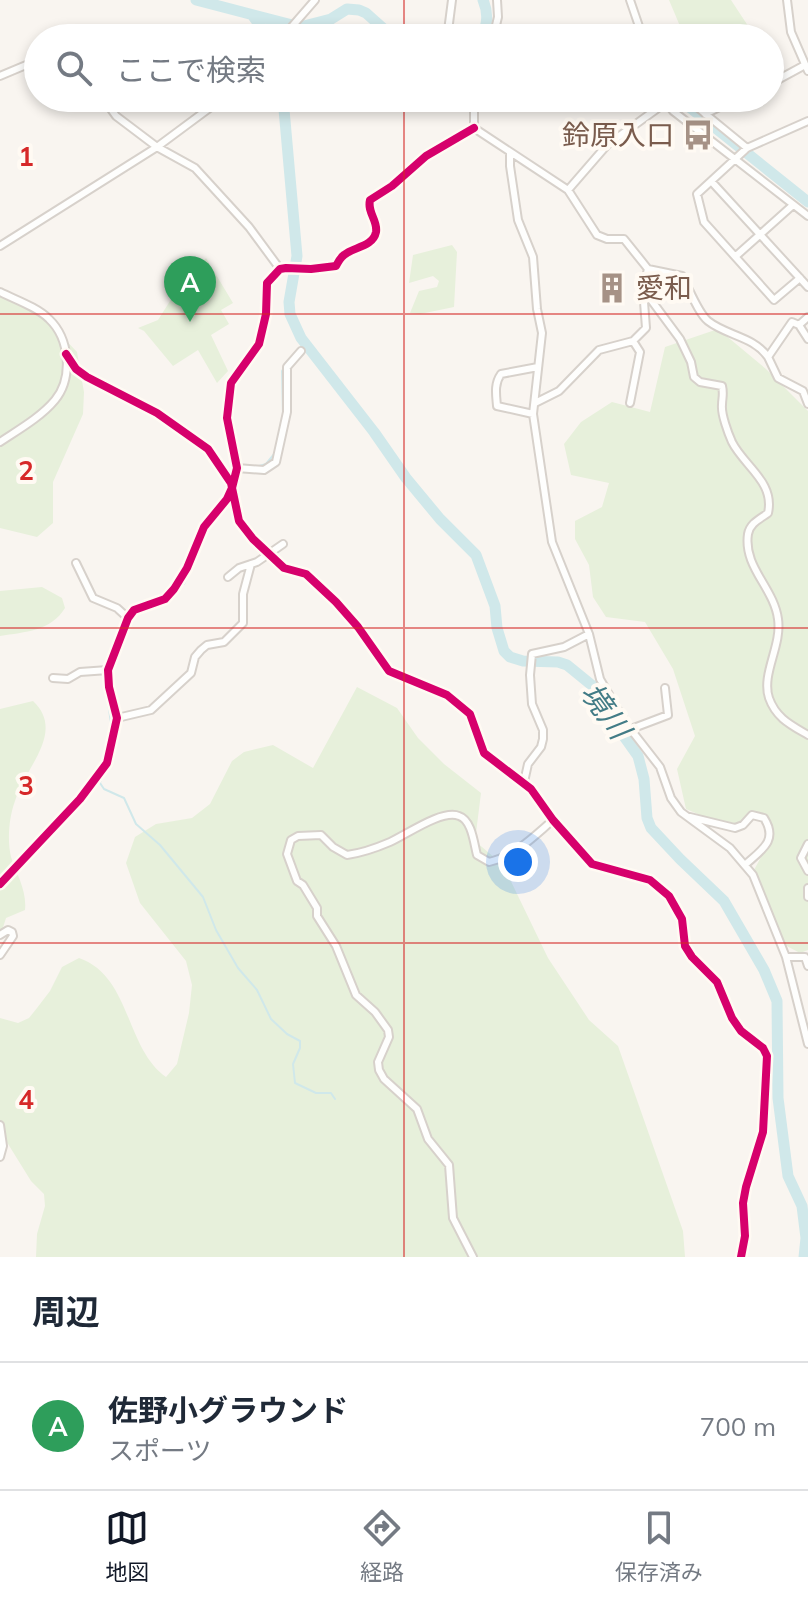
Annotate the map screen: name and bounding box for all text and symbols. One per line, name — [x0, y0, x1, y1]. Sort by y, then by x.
search box — [24, 24, 784, 112]
icon: search — [52, 46, 96, 90]
text: ここで検索 — [116, 51, 266, 89]
place label: 鈴原入口 — [562, 117, 674, 152]
bus stop icon: 鈴原入口 — [681, 118, 715, 152]
text: 1 — [18, 140, 34, 173]
pin: A — [164, 256, 216, 322]
place label: 愛和 — [636, 270, 692, 305]
building icon: 愛和 — [595, 271, 629, 305]
text: 2 — [18, 454, 34, 487]
water label: 境川 — [573, 675, 641, 748]
text: 3 — [18, 769, 34, 802]
your location — [498, 842, 538, 882]
text: 4 — [18, 1083, 34, 1116]
text: 周辺 — [32, 1290, 100, 1333]
text: 佐野小グラウンド — [108, 1391, 348, 1429]
text: A — [48, 1410, 68, 1443]
text: 700 m — [700, 1410, 776, 1443]
text: スポーツ — [108, 1434, 211, 1467]
tab: 地図 — [105, 1506, 149, 1586]
tab: 経路 — [360, 1506, 404, 1586]
tab: 保存済み — [615, 1506, 703, 1586]

